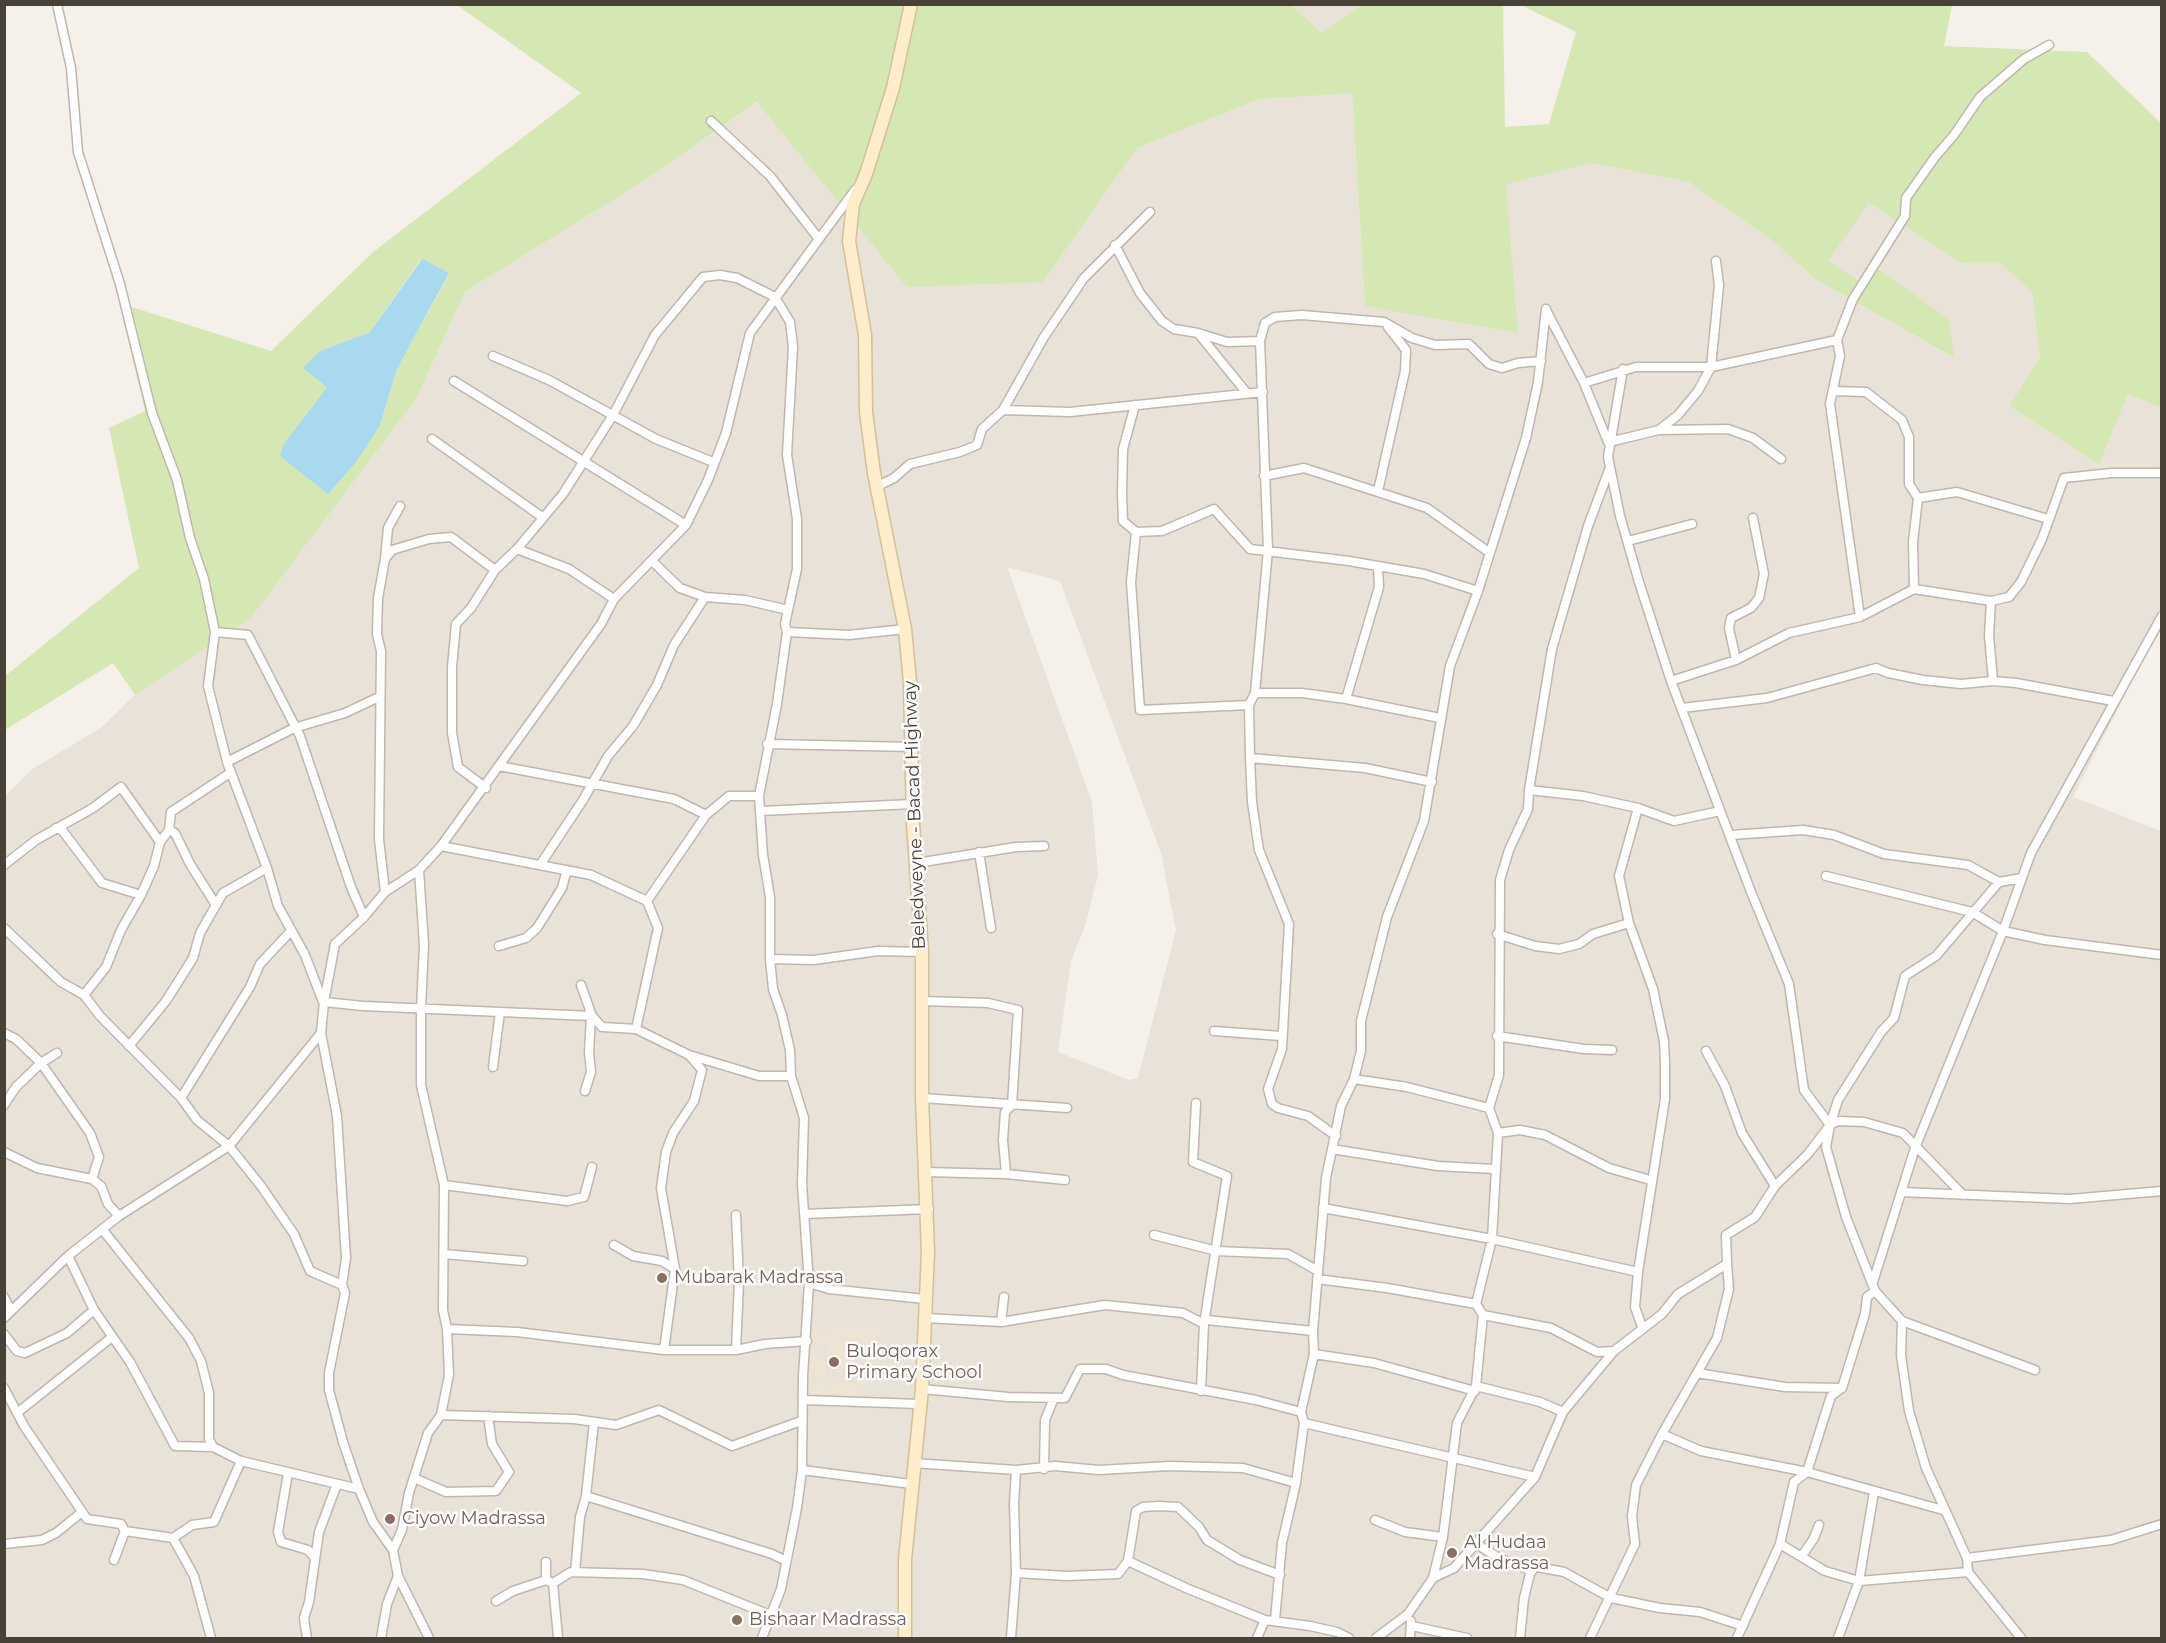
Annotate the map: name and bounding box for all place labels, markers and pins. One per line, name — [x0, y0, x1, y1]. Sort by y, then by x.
place label: Mubarak Madrassa — [674, 1267, 844, 1289]
marker: Mubarak Madrassa — [655, 1271, 669, 1285]
place label: Buloqorax Primary School — [846, 1341, 982, 1384]
marker: Buloqorax Primary School — [827, 1355, 841, 1369]
place label: Ciyow Madrassa — [402, 1508, 546, 1530]
marker: Ciyow Madrassa — [383, 1512, 397, 1526]
place label: Al Hudaa Madrassa — [1464, 1532, 1549, 1574]
marker: Al Hudaa Madrassa — [1445, 1546, 1459, 1560]
place label: Bishaar Madrassa — [749, 1609, 907, 1631]
marker: Bishaar Madrassa — [730, 1613, 744, 1627]

